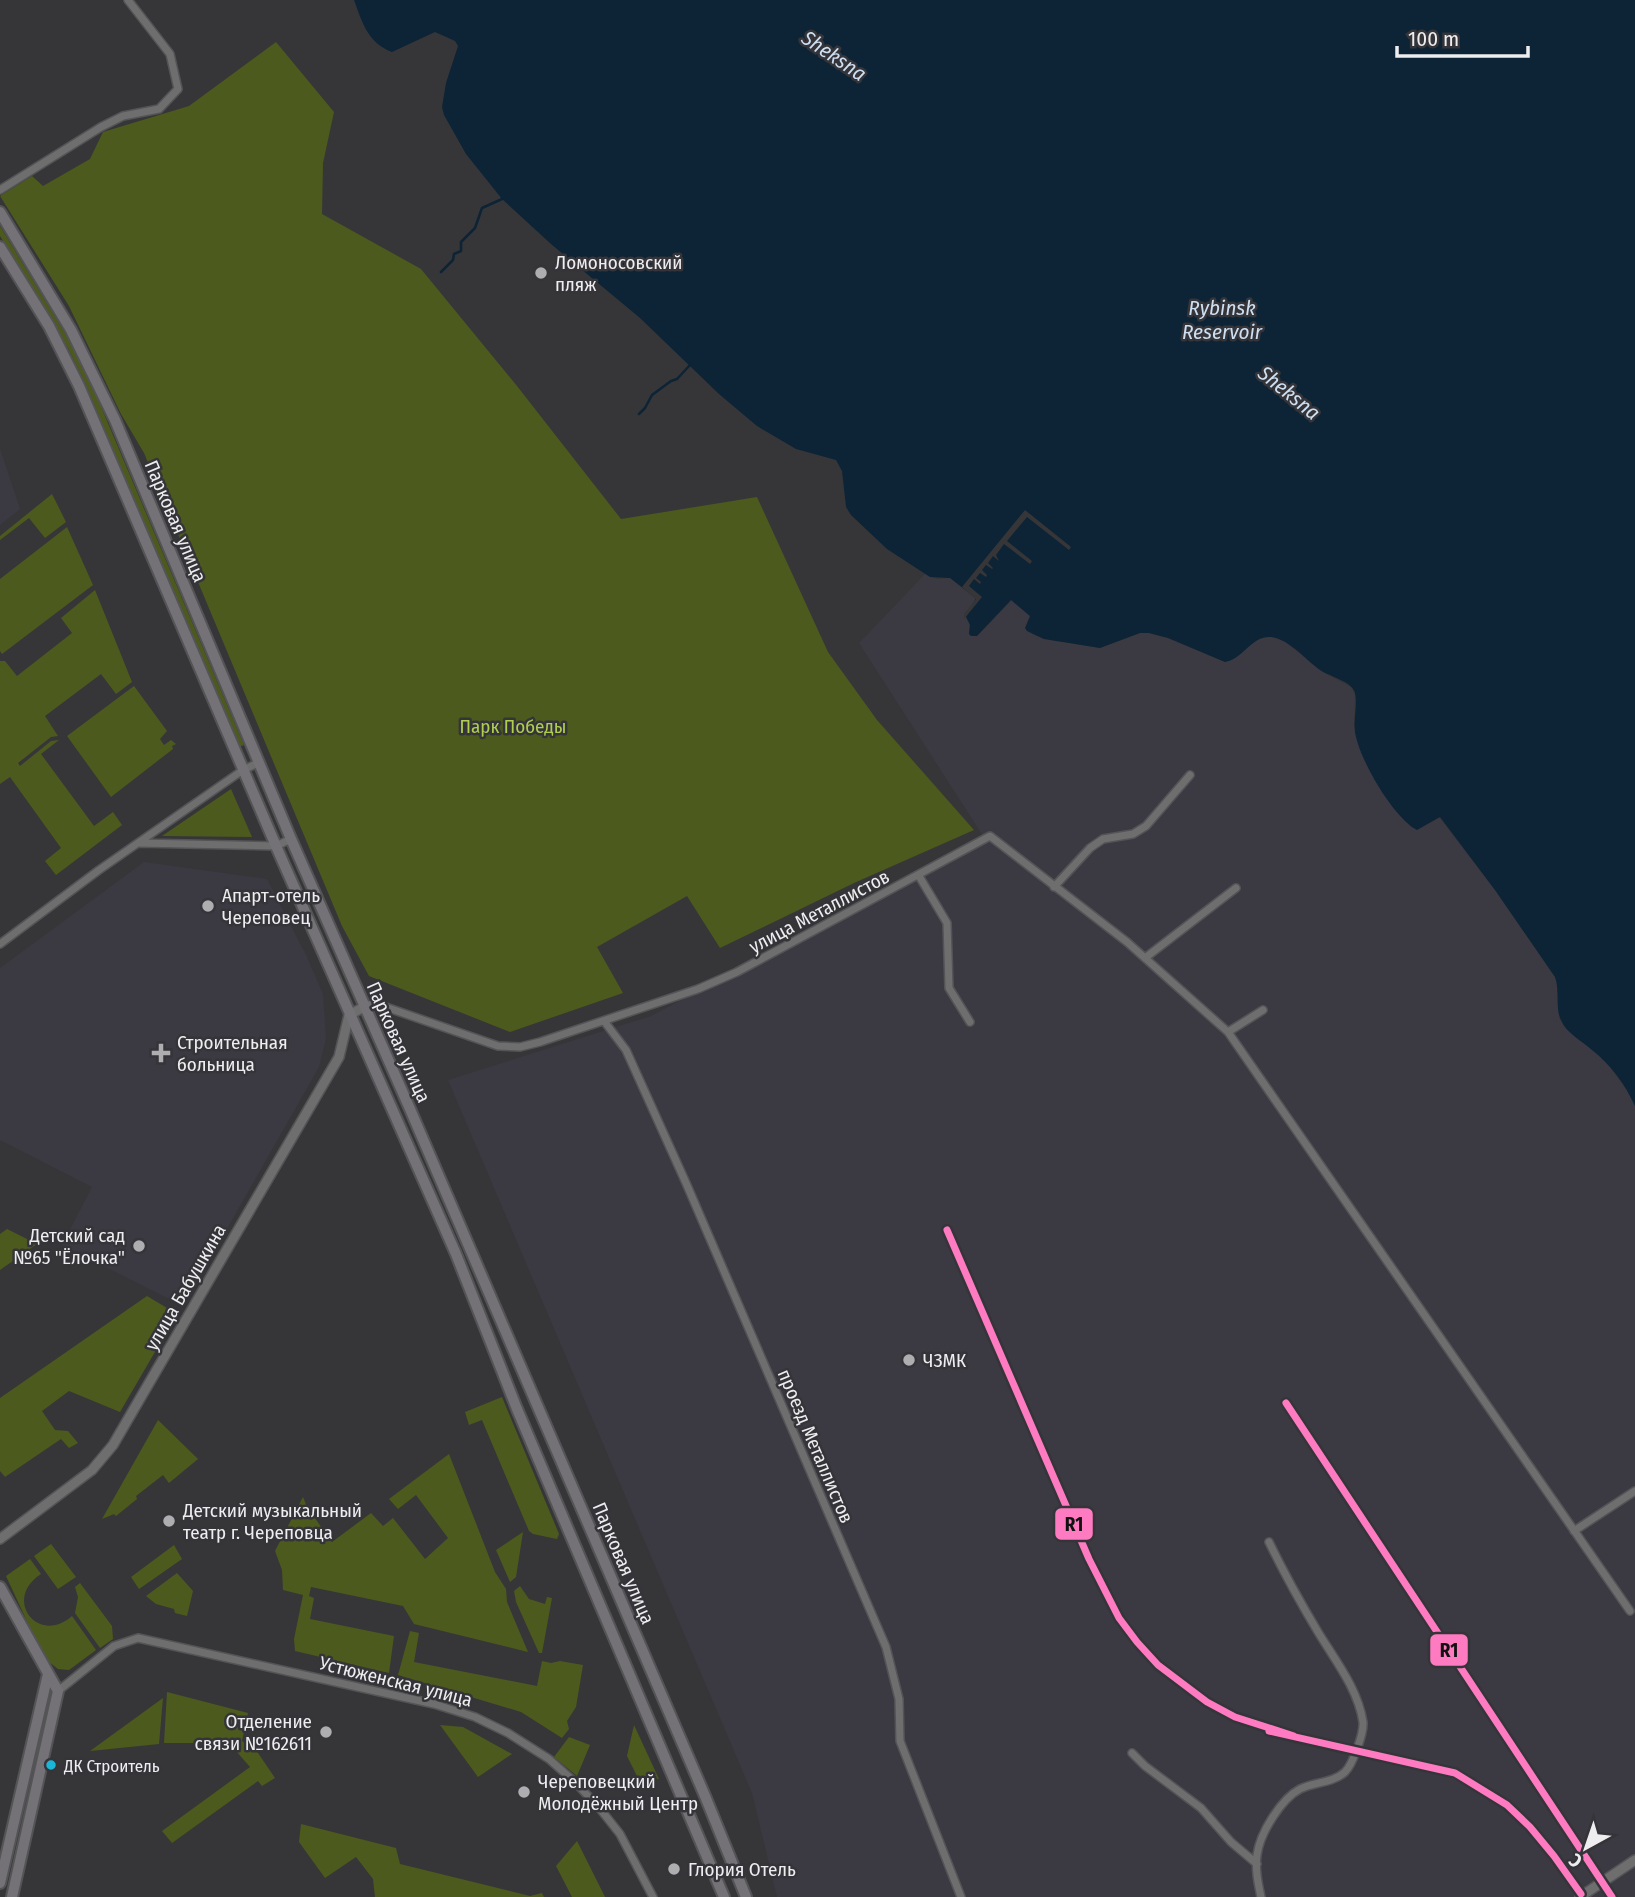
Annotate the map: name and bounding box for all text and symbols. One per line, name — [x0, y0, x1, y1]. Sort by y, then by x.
scale bar — [1397, 14, 1528, 58]
water label: Sheksna — [796, 24, 871, 87]
text: 100 m — [1408, 26, 1459, 52]
place label: Ломоносовский пляж — [555, 251, 683, 296]
marker: Ломоносовский пляж — [533, 265, 549, 281]
water label: Rybinsk Reservoir — [1182, 295, 1263, 345]
water label: Sheksna — [1252, 360, 1325, 426]
street label: Парковая улица — [140, 457, 211, 585]
park label: Парк Победы — [460, 715, 566, 738]
street label: улица Металлистов — [745, 865, 893, 958]
place label: Апарт-отель Череповец — [222, 884, 320, 929]
marker: Апарт-отель Череповец — [200, 898, 216, 914]
street label: Парковая улица — [362, 978, 435, 1106]
place label: Строительная больница — [177, 1031, 288, 1076]
marker: Строительная больница — [151, 1043, 171, 1063]
street label: улица Бабушкина — [140, 1220, 231, 1354]
place label: Детский сад №65 "Ёлочка" — [13, 1224, 125, 1269]
marker: Детский сад №65 "Ёлочка" — [131, 1238, 147, 1254]
place label: ЧЗМК — [923, 1349, 966, 1372]
marker: ЧЗМК — [901, 1352, 917, 1368]
street label: проезд Металлистов — [773, 1366, 858, 1527]
place label: Детский музыкальный театр г. Череповца — [182, 1499, 362, 1544]
street label: Парковая улица — [588, 1499, 659, 1627]
line badge: R1 — [1054, 1507, 1094, 1541]
marker: Детский музыкальный театр г. Череповца — [161, 1513, 177, 1529]
text: R1 — [1065, 1513, 1083, 1536]
line badge: R1 — [1429, 1633, 1469, 1667]
text: R1 — [1440, 1639, 1458, 1662]
street label: Устюженская улица — [316, 1651, 475, 1712]
place label: Отделение связи №162611 — [195, 1710, 312, 1755]
marker: Отделение связи №162611 — [318, 1724, 334, 1740]
place label: ДК Строитель — [63, 1756, 160, 1777]
marker: ДК Строитель — [44, 1758, 58, 1772]
place label: Череповецкий Молодёжный Центр — [538, 1770, 698, 1815]
marker: Череповецкий Молодёжный Центр — [516, 1784, 532, 1800]
north arrow — [1551, 1813, 1621, 1883]
text: С — [1564, 1849, 1587, 1873]
place label: Глория Отель — [688, 1858, 796, 1881]
marker: Глория Отель — [666, 1861, 682, 1877]

